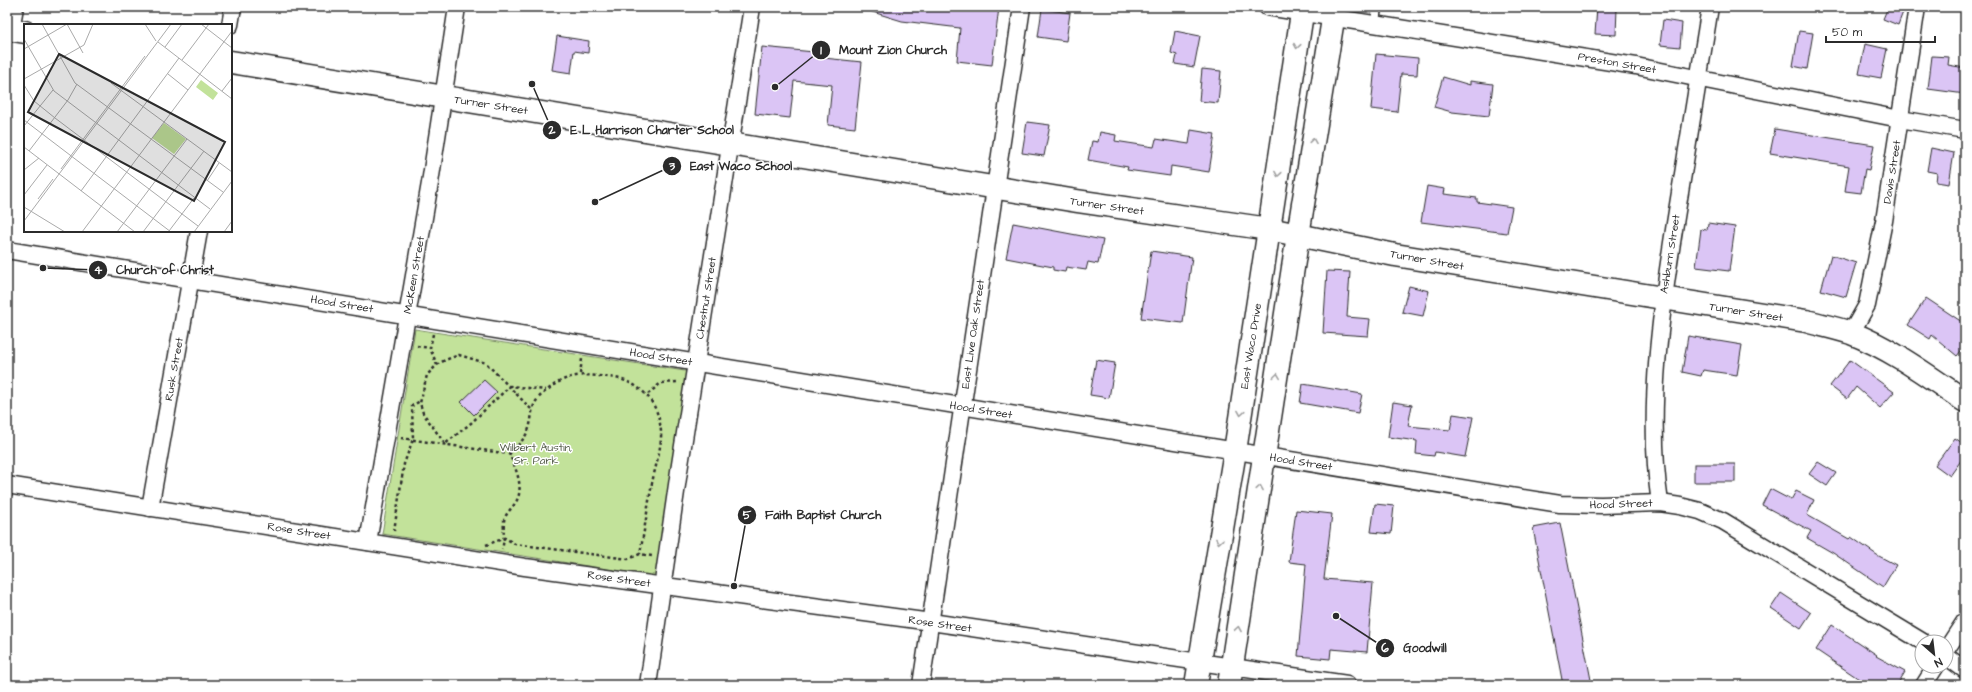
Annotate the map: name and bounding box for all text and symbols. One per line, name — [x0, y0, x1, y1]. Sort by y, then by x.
scale bar — [1826, 18, 1935, 44]
inset map — [24, 24, 232, 232]
text: 50 m — [1832, 24, 1863, 41]
callout: Mount Zion Church — [811, 38, 955, 62]
text: 1 — [820, 42, 822, 59]
text: Mount Zion Church — [839, 42, 948, 59]
one-way arrow — [1293, 42, 1302, 49]
street label: Preston Street — [1577, 49, 1658, 77]
street label: Turner Street — [453, 92, 529, 118]
callout: E L Harrison Charter School — [542, 118, 742, 142]
text: 2 — [548, 122, 556, 139]
text: E L Harrison Charter School — [570, 122, 734, 139]
one-way arrow — [1309, 138, 1317, 144]
street label: Davis Street — [1880, 139, 1904, 205]
callout: East Waco School — [662, 154, 800, 178]
text: 3 — [668, 158, 676, 175]
text: East Waco School — [690, 158, 792, 175]
one-way arrow — [1274, 171, 1283, 177]
street label: Turner Street — [1069, 193, 1145, 219]
street label: Ashburn Street — [1656, 213, 1684, 295]
street label: McKeen Street — [400, 235, 428, 315]
street label: Turner Street — [1389, 246, 1465, 274]
street label: Chestnut Street — [692, 255, 720, 340]
callout: Church of Christ — [88, 258, 222, 282]
text: 4 — [94, 262, 103, 279]
text: Church of Christ — [116, 262, 214, 279]
street label: East Live Oak Street — [958, 278, 988, 389]
street label: Hood Street — [310, 292, 375, 316]
street label: Turner Street — [1708, 299, 1784, 325]
street label: East Waco Drive — [1237, 302, 1265, 390]
street label: Rusk Street — [161, 336, 187, 402]
street label: Hood Street — [629, 345, 694, 369]
one-way arrow — [1272, 373, 1281, 379]
street label: Hood Street — [949, 398, 1014, 422]
one-way arrow — [1237, 410, 1245, 416]
park label: Wilbert Austin, Sr. Park — [500, 440, 572, 468]
street label: Hood Street — [1269, 450, 1334, 474]
one-way arrow — [1255, 485, 1264, 491]
street label: Hood Street — [1589, 495, 1653, 513]
callout: Faith Baptist Church — [737, 503, 889, 527]
text: 5 — [743, 507, 752, 524]
text: Faith Baptist Church — [765, 507, 882, 525]
street label: Rose Street — [266, 519, 332, 543]
one-way arrow — [1216, 538, 1224, 545]
street label: Rose Street — [586, 567, 652, 591]
street label: Rose Street — [907, 612, 973, 636]
one-way arrow — [1233, 626, 1242, 633]
north arrow — [1914, 634, 1954, 674]
callout: Goodwill — [1375, 636, 1455, 660]
text: 6 — [1381, 640, 1389, 657]
text: Goodwill — [1403, 640, 1447, 657]
text: N — [1932, 654, 1945, 671]

